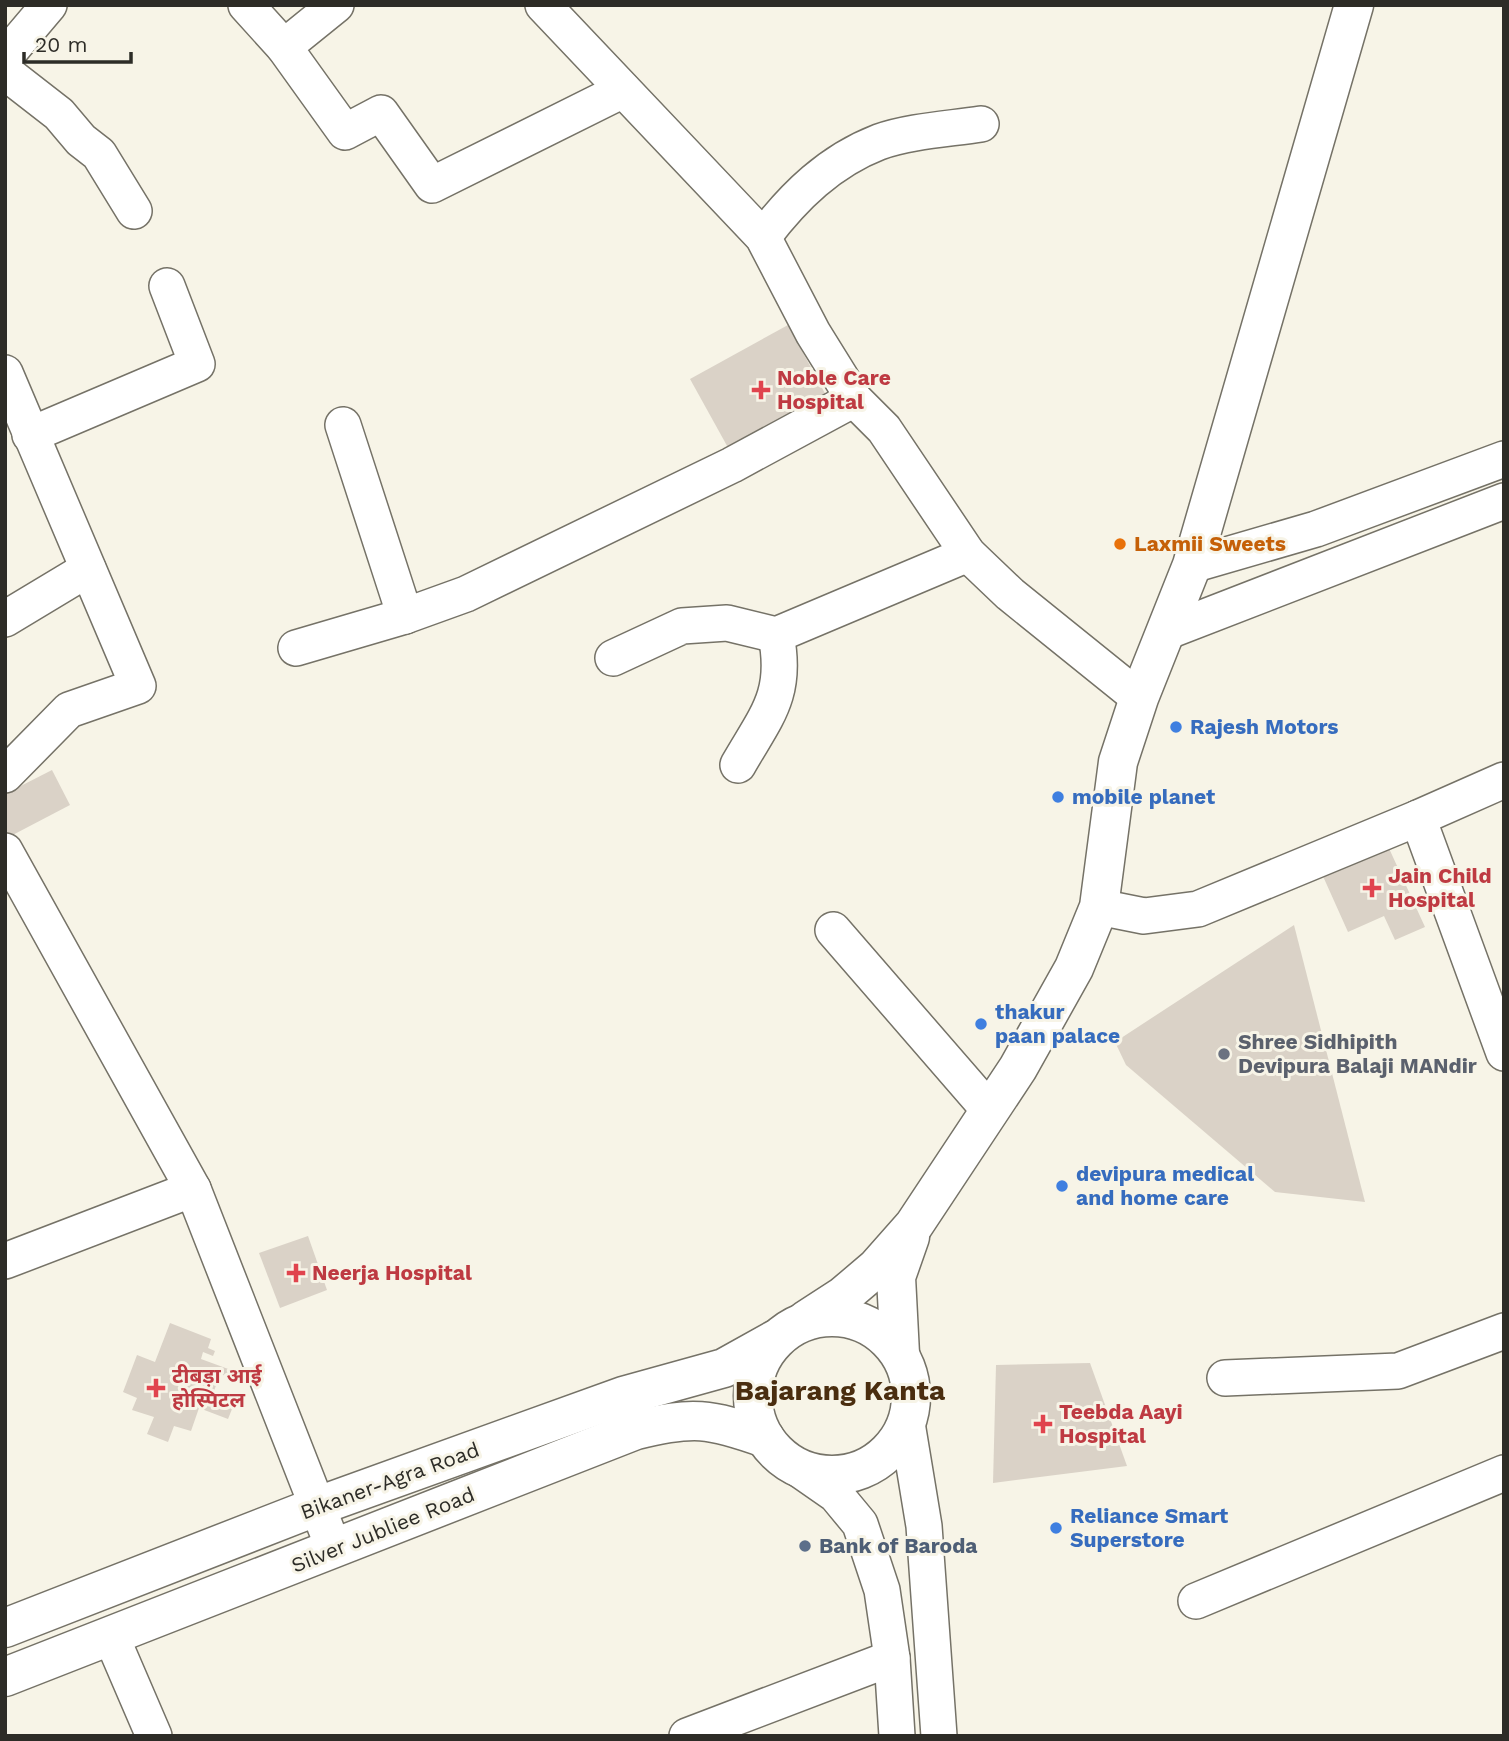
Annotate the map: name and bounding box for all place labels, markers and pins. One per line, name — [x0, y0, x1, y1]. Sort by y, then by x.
place label: Noble Care Hospital — [777, 365, 891, 414]
marker: Noble Care Hospital — [751, 380, 771, 400]
place label: Laxmii Sweets — [1134, 531, 1286, 556]
marker: Laxmii Sweets — [1112, 536, 1128, 552]
place label: Rajesh Motors — [1190, 714, 1338, 739]
marker: Rajesh Motors — [1168, 719, 1184, 735]
place label: mobile planet — [1072, 784, 1215, 809]
marker: mobile planet — [1050, 789, 1066, 805]
place label: Jain Child Hospital — [1388, 863, 1492, 912]
marker: Jain Child Hospital — [1362, 878, 1382, 898]
place label: thakur paan palace — [995, 999, 1120, 1048]
marker: thakur paan palace — [973, 1016, 989, 1032]
place label: Shree Sidhipith Devipura Balaji MANdir — [1238, 1029, 1477, 1078]
marker: Shree Sidhipith Devipura Balaji MANdir — [1216, 1046, 1232, 1062]
place label: devipura medical and home care — [1076, 1161, 1254, 1210]
marker: devipura medical and home care — [1054, 1178, 1070, 1194]
place label: Neerja Hospital — [312, 1260, 472, 1285]
marker: Neerja Hospital — [286, 1263, 306, 1283]
place label: टीबड़ा आई होस्पिटल — [172, 1363, 263, 1412]
marker: टीबड़ा आई होस्पिटल — [146, 1378, 166, 1398]
place label: Teebda Aayi Hospital — [1059, 1399, 1183, 1448]
marker: Teebda Aayi Hospital — [1033, 1414, 1053, 1434]
place label: Reliance Smart Superstore — [1070, 1503, 1228, 1552]
marker: Reliance Smart Superstore — [1048, 1520, 1064, 1536]
place label: Bank of Baroda — [819, 1533, 978, 1558]
marker: Bank of Baroda — [797, 1538, 813, 1554]

